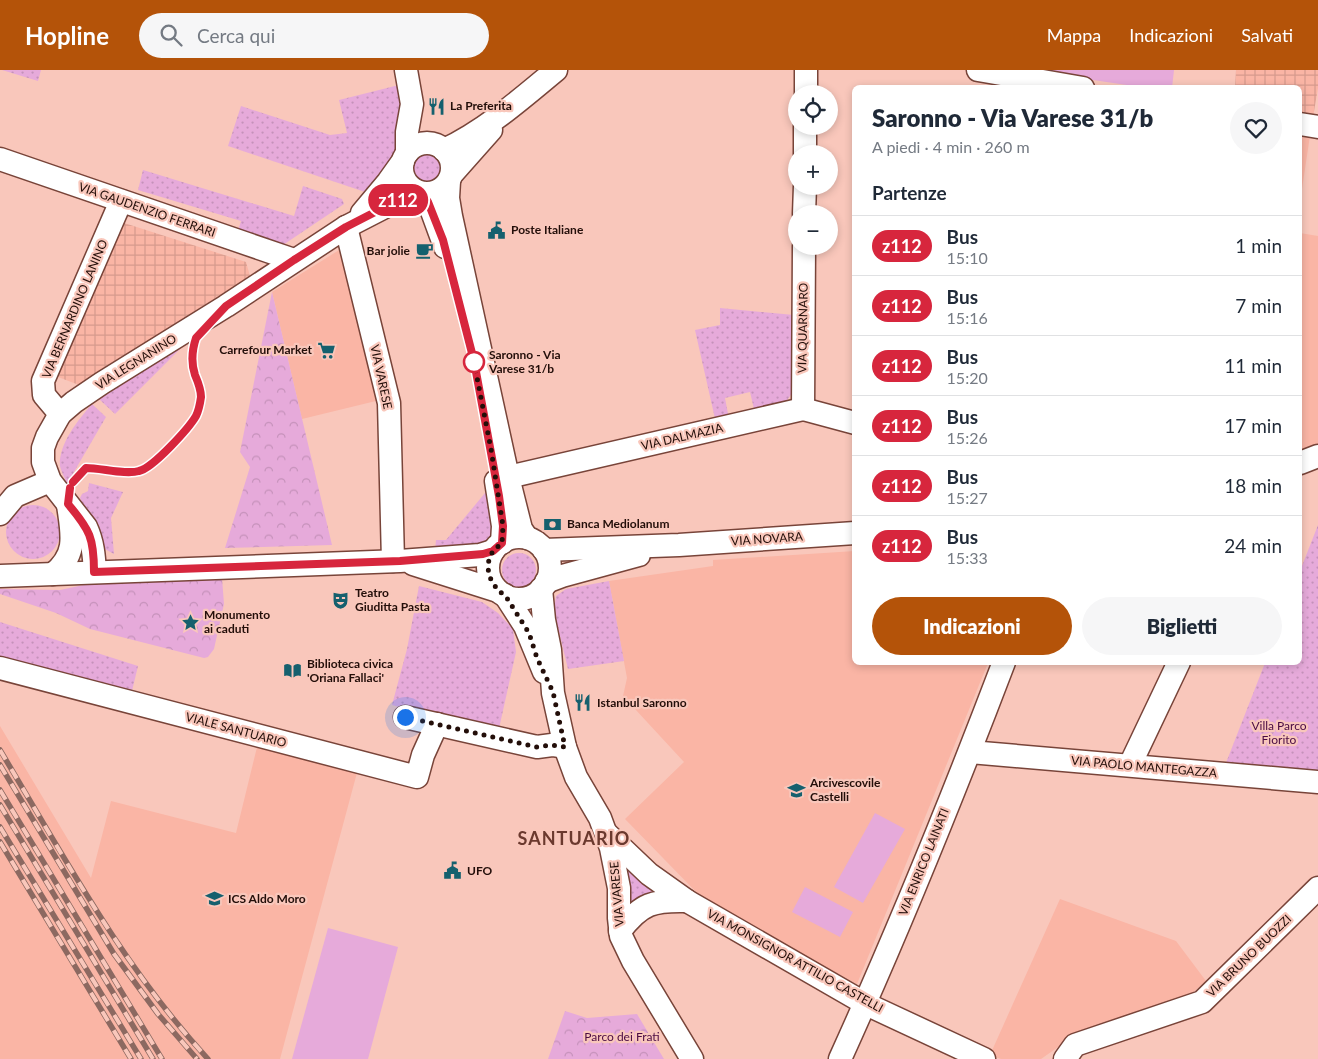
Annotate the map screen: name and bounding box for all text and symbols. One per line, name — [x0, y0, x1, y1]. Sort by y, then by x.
search box — [139, 13, 489, 58]
text: Hopline — [25, 21, 109, 50]
icon: search — [157, 21, 185, 49]
text: Cerca qui — [197, 24, 275, 47]
text: Mappa — [1047, 24, 1101, 46]
text: Indicazioni — [1129, 24, 1213, 46]
text: Salvati — [1241, 24, 1293, 46]
map controls — [788, 85, 838, 255]
button: locate — [788, 85, 838, 135]
restaurant icon: La Preferita — [426, 96, 446, 116]
place label: La Preferita — [450, 98, 512, 113]
button: heart — [1230, 102, 1282, 154]
text: Saronno - Via Varese 31/b — [872, 103, 1153, 132]
text: A piedi · 4 min · 260 m — [872, 137, 1030, 156]
button: + — [788, 145, 838, 195]
street label: VIA GAUDENZIO FERRARI — [77, 179, 218, 240]
text: Partenze — [872, 181, 947, 204]
line badge: z112 — [363, 184, 433, 216]
text: z112 — [378, 189, 418, 211]
button: − — [788, 205, 838, 255]
public building icon: Poste Italiane — [487, 220, 507, 240]
place label: Poste Italiane — [511, 222, 584, 237]
text: Bus — [947, 225, 978, 248]
text: 1 min — [1235, 234, 1282, 257]
text: z112 — [882, 235, 922, 257]
street label: VIA BERNARDINO LANINO — [38, 237, 111, 380]
cafe icon: Bar jolie — [414, 241, 434, 261]
place label: Bar jolie — [367, 243, 411, 258]
text: 15:10 — [947, 248, 988, 267]
street label: VIA QUARNARO — [794, 282, 811, 373]
text: Bus — [947, 285, 978, 308]
text: 7 min — [1235, 294, 1282, 317]
text: z112 — [882, 295, 922, 317]
text: 15:16 — [947, 308, 988, 327]
street label: VIA LEGNANINO — [93, 330, 179, 392]
supermarket icon: Carrefour Market — [316, 340, 336, 360]
place label: Carrefour Market — [219, 342, 313, 357]
street label: VIA VARESE — [367, 343, 396, 410]
text: Bus — [947, 345, 978, 368]
place label: Saronno - Via Varese 31/b — [488, 347, 561, 376]
marker: Saronno - Via Varese 31/b — [463, 351, 485, 373]
text: 11 min — [1224, 354, 1282, 377]
text: z112 — [882, 355, 922, 377]
text: 15:20 — [947, 368, 988, 387]
text: Bus — [947, 405, 978, 428]
text: 17 min — [1224, 414, 1282, 437]
text: z112 — [882, 415, 922, 437]
street label: VIA DALMAZIA — [640, 420, 725, 453]
text: 15:26 — [947, 428, 988, 447]
text: Bus — [947, 465, 978, 488]
text: 18 min — [1224, 474, 1282, 497]
text: z112 — [882, 475, 922, 497]
text: 15:27 — [947, 488, 988, 507]
bank icon: Banca Mediolanum — [543, 514, 563, 534]
place label: Banca Mediolanum — [567, 516, 669, 531]
text: Bus — [947, 525, 978, 548]
street label: VIA NOVARA — [730, 528, 804, 548]
text: 24 min — [1224, 534, 1282, 557]
text: z112 — [882, 535, 922, 557]
text: 15:33 — [947, 548, 988, 567]
place label: Teatro Giuditta Pasta — [355, 585, 430, 614]
theatre icon: Teatro Giuditta Pasta — [331, 590, 351, 610]
button: Indicazioni — [872, 597, 1072, 655]
button: Biglietti — [1082, 597, 1282, 655]
place label: Monumento ai caduti — [204, 607, 270, 636]
place icon: Monumento ai caduti — [180, 612, 200, 632]
place label: Biblioteca civica 'Oriana Fallaci' — [307, 656, 393, 685]
library icon: Biblioteca civica 'Oriana Fallaci' — [283, 661, 303, 681]
restaurant icon: Istanbul Saronno — [573, 693, 593, 713]
place label: Istanbul Saronno — [597, 695, 687, 710]
your location — [393, 705, 418, 730]
street label: VIALE SANTUARIO — [184, 709, 289, 750]
park label: Villa Parco Fiorito — [1251, 718, 1307, 747]
street label: VIA PAOLO MANTEGAZZA — [1070, 753, 1219, 780]
place label: Arcivescovile Castelli — [809, 775, 881, 804]
school or university icon: Arcivescovile Castelli — [786, 780, 806, 800]
street label: VIA ENRICO LAINATI — [895, 806, 952, 918]
district label: SANTUARIO — [518, 827, 630, 849]
public building icon: UFO — [443, 861, 463, 881]
street label: VIA VARESE — [606, 861, 627, 927]
place label: UFO — [467, 863, 493, 878]
school or university icon: ICS Aldo Moro — [204, 889, 224, 909]
place label: ICS Aldo Moro — [228, 891, 306, 906]
street label: VIA MONSIGNOR ATTILIO CASTELLI — [705, 906, 886, 1015]
street label: VIA BRUNO BUOZZI — [1203, 911, 1294, 1000]
park label: Parco dei Frati — [584, 1029, 660, 1044]

